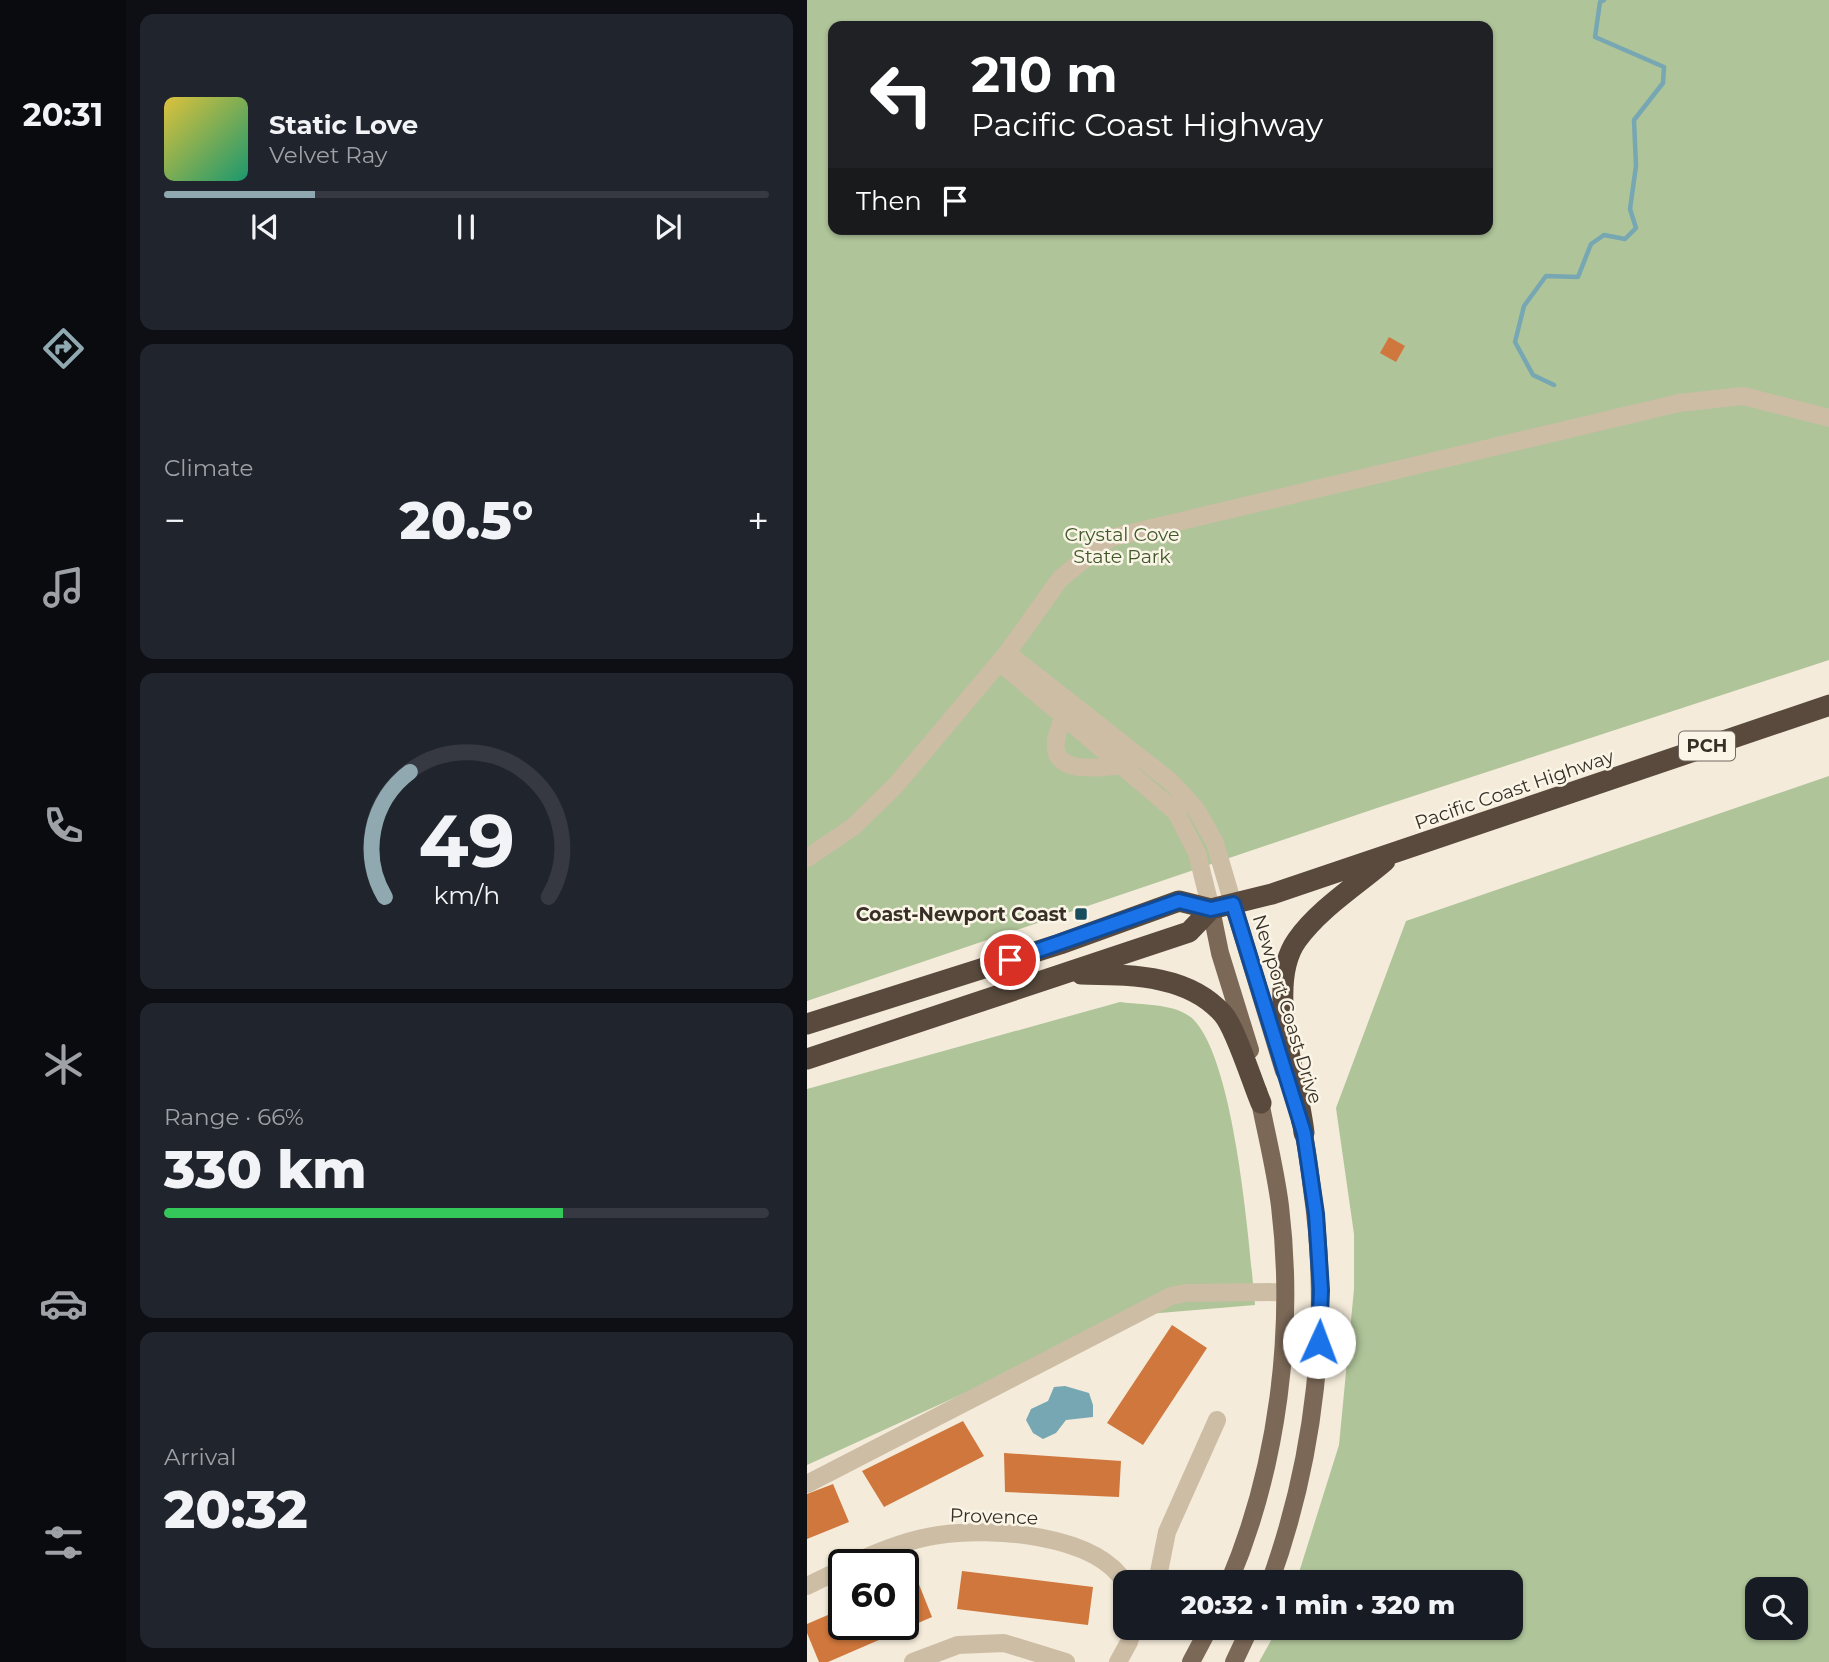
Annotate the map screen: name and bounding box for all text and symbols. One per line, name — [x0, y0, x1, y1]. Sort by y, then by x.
text: 210 m — [971, 45, 1118, 104]
icon: left — [856, 49, 947, 140]
text: 20:31 — [23, 95, 103, 134]
text: Pacific Coast Highway — [971, 105, 1323, 144]
text: Static Love — [269, 109, 418, 141]
text: Velvet Ray — [269, 141, 387, 169]
icon: arrive — [936, 182, 974, 220]
text: Then — [856, 185, 922, 217]
icon: previous — [246, 208, 284, 246]
icon: pause — [447, 208, 485, 246]
icon: next — [649, 208, 687, 246]
icon: directions — [39, 324, 88, 373]
text: Climate — [164, 454, 253, 482]
text: 20.5° — [400, 489, 533, 552]
text: − — [164, 497, 186, 544]
text: + — [747, 497, 769, 544]
park label: Crystal Cove State Park — [1064, 523, 1180, 568]
icon: music — [39, 563, 88, 612]
road number: PCH — [1679, 732, 1735, 760]
street label: Pacific Coast Highway — [1412, 744, 1617, 834]
text: 49 — [418, 797, 515, 885]
icon: phone — [39, 801, 88, 850]
text: km/h — [433, 880, 500, 910]
place label: Coast-Newport Coast — [856, 903, 1067, 926]
marker: Coast-Newport Coast — [1073, 906, 1089, 922]
street label: Newport Coast Drive — [1248, 912, 1327, 1107]
pin — [980, 930, 1040, 990]
icon: arrive — [991, 941, 1029, 979]
icon: climate — [39, 1040, 88, 1089]
text: Range · 66% — [164, 1103, 304, 1131]
text: 330 km — [164, 1138, 367, 1201]
icon: car — [39, 1279, 88, 1328]
position arrow — [1282, 1305, 1356, 1379]
text: Arrival — [164, 1443, 237, 1471]
text: 20:32 — [164, 1478, 308, 1541]
street label: Provence — [949, 1503, 1039, 1530]
icon: filters — [39, 1518, 88, 1567]
speed limit sign: 60 — [828, 1549, 919, 1640]
map controls — [1745, 1577, 1808, 1640]
button: search — [1745, 1577, 1808, 1640]
text: 20:32 · 1 min · 320 m — [1181, 1589, 1455, 1621]

